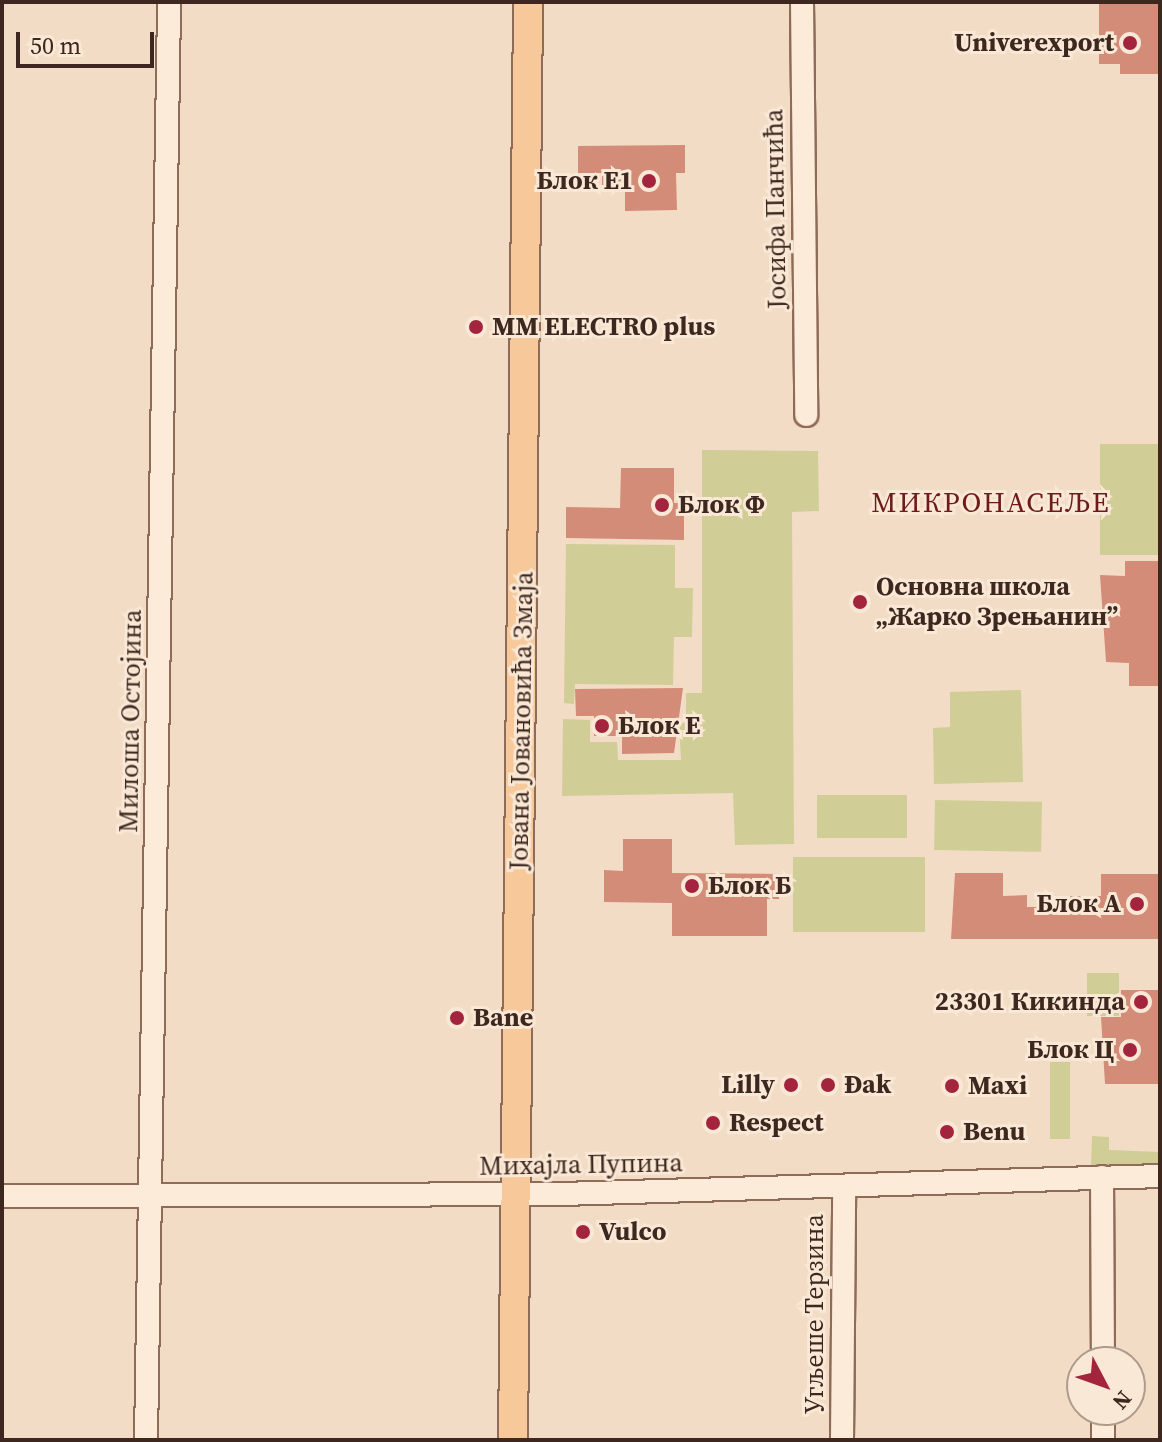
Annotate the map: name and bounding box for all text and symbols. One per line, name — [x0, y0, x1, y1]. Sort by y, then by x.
scale bar — [20, 16, 158, 66]
place label: Univerexport — [954, 27, 1114, 59]
text: 50 m — [30, 29, 81, 62]
marker: Univerexport — [1121, 34, 1139, 52]
street label: Јосифа Панчића — [759, 109, 793, 309]
place label: Блок Е1 — [536, 165, 633, 197]
marker: Блок Е1 — [640, 172, 658, 190]
place label: MM ELECTRO plus — [492, 311, 715, 343]
marker: MM ELECTRO plus — [467, 318, 485, 336]
district label: МИКРОНАСЕЉЕ — [871, 485, 1111, 519]
place label: Блок Ф — [678, 489, 765, 521]
marker: Блок Ф — [653, 496, 671, 514]
street label: Јована Јовановића Змаја — [504, 571, 540, 871]
place label: Основна школа „Жарко Зрењанин” — [876, 571, 1118, 632]
marker: Основна школа „Жарко Зрењанин” — [851, 593, 869, 611]
street label: Милоша Остојина — [113, 609, 149, 833]
place label: Блок Е — [618, 710, 700, 742]
marker: Блок Е — [593, 717, 611, 735]
place label: Блок Б — [708, 870, 791, 902]
marker: Блок Б — [683, 877, 701, 895]
place label: Блок А — [1036, 888, 1121, 920]
marker: Блок А — [1128, 895, 1146, 913]
place label: 23301 Кикинда — [935, 986, 1125, 1018]
marker: 23301 Кикинда — [1132, 993, 1150, 1011]
place label: Bane — [473, 1002, 533, 1034]
marker: Bane — [448, 1009, 466, 1027]
place label: Блок Ц — [1027, 1034, 1114, 1066]
marker: Блок Ц — [1121, 1041, 1139, 1059]
place label: Lilly — [721, 1069, 775, 1101]
place label: Đak — [844, 1069, 891, 1101]
place label: Maxi — [968, 1070, 1027, 1102]
marker: Lilly — [782, 1076, 800, 1094]
marker: Đak — [819, 1076, 837, 1094]
marker: Maxi — [943, 1077, 961, 1095]
place label: Respect — [729, 1107, 824, 1139]
marker: Respect — [704, 1114, 722, 1132]
place label: Benu — [963, 1116, 1025, 1148]
marker: Benu — [938, 1123, 956, 1141]
street label: Михајла Пупина — [479, 1148, 683, 1182]
street label: Угљеше Терзина — [799, 1214, 831, 1414]
place label: Vulco — [599, 1216, 666, 1248]
marker: Vulco — [574, 1223, 592, 1241]
north arrow — [1066, 1346, 1146, 1426]
text: N — [1106, 1385, 1139, 1416]

